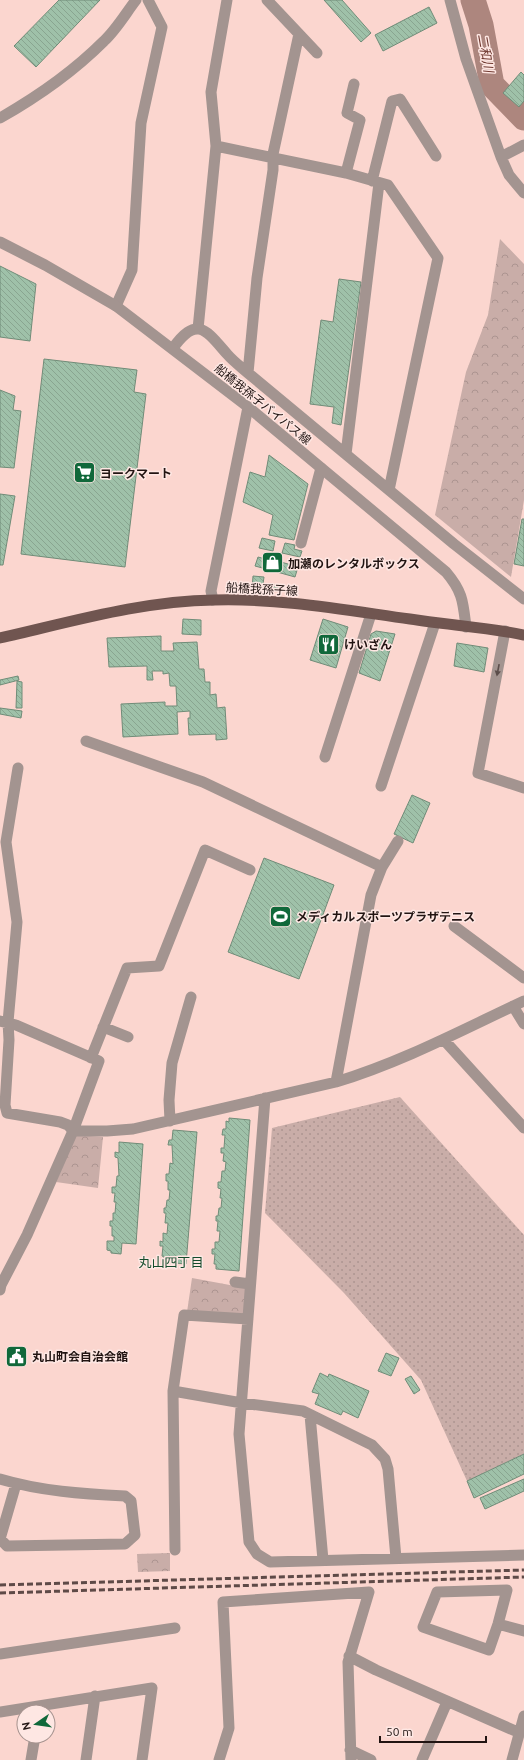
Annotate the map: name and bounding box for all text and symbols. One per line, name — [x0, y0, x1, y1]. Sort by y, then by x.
water label: 二和川 — [476, 33, 497, 75]
street label: 船橋我孫子バイパス線 — [212, 361, 314, 447]
supermarket icon: ヨークマート — [71, 460, 97, 486]
place label: ヨークマート — [100, 467, 172, 480]
shop icon: 加瀬のレンタルボックス — [260, 550, 286, 576]
place label: 加瀬のレンタルボックス — [288, 557, 420, 570]
street label: 船橋我孫子線 — [226, 581, 298, 597]
restaurant icon: けいざん — [316, 631, 342, 657]
place label: けいざん — [344, 638, 392, 651]
one-way arrow — [495, 663, 501, 676]
sports icon: メディカルスポーツプラザテニス — [268, 903, 294, 929]
place label: メディカルスポーツプラザテニス — [296, 910, 475, 923]
district label: 丸山四丁目 — [138, 1255, 204, 1269]
public building icon: 丸山町会自治会館 — [3, 1343, 29, 1369]
place label: 丸山町会自治会館 — [32, 1350, 128, 1363]
north arrow — [16, 1704, 56, 1744]
scale bar — [380, 1718, 486, 1744]
text: N — [19, 1721, 33, 1732]
text: 50 m — [386, 1725, 413, 1738]

